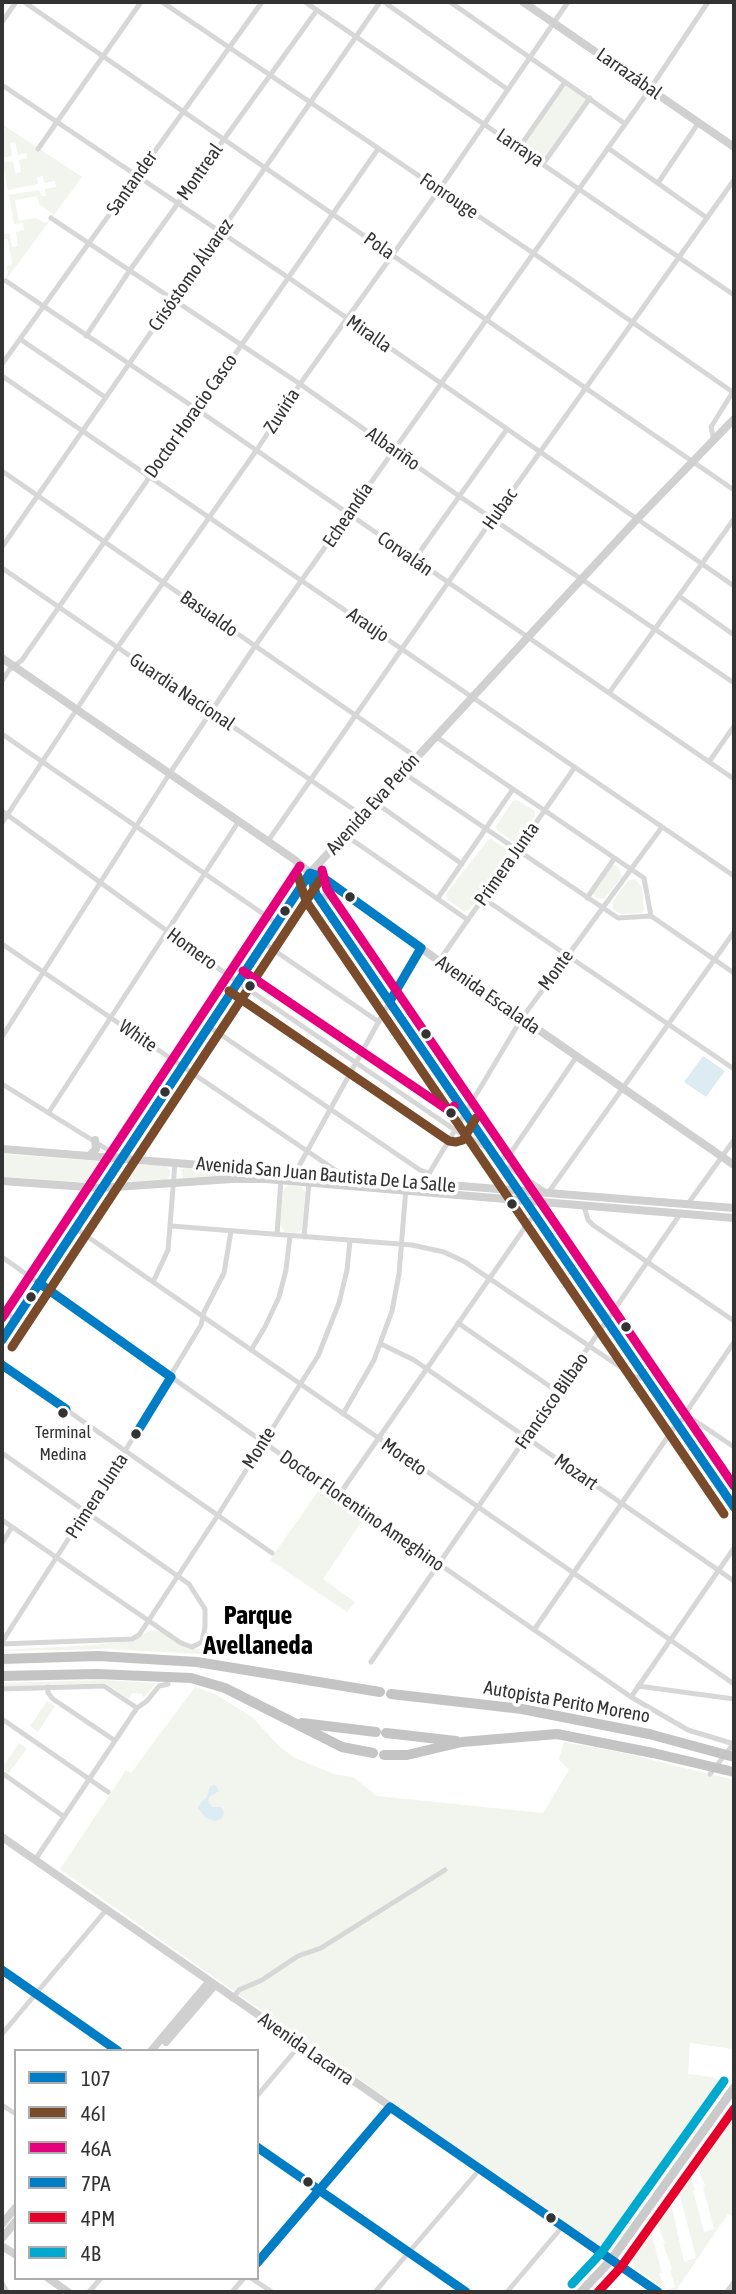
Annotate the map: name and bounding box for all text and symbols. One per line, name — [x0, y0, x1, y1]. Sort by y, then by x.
street label: Larrazábal — [592, 43, 666, 105]
street label: Larraya — [492, 124, 548, 172]
street label: Montreal — [172, 139, 228, 205]
street label: Santander — [102, 147, 162, 219]
street label: Fonrouge — [415, 168, 483, 224]
street label: Crisóstomo Álvarez — [144, 214, 238, 336]
street label: Pola — [359, 228, 399, 264]
street label: Miralla — [342, 310, 396, 358]
street label: Doctor Horacio Casco — [140, 350, 242, 482]
street label: Zuviría — [259, 384, 305, 438]
street label: Albariño — [362, 422, 424, 476]
street label: Echeandía — [318, 478, 378, 552]
street label: Hubac — [478, 484, 522, 534]
street label: Corvalán — [373, 527, 437, 581]
street label: Basualdo — [176, 586, 242, 642]
street label: Araujo — [343, 603, 393, 647]
street label: Guardia Nacional — [125, 648, 239, 736]
street label: Avenida Eva Perón — [322, 749, 424, 859]
street label: Primera Junta — [470, 818, 544, 910]
unlabelled marker — [343, 890, 357, 904]
unlabelled marker — [278, 904, 292, 918]
street label: Homero — [162, 923, 222, 975]
street label: Monte — [534, 945, 578, 995]
street label: Avenida Escalada — [432, 951, 544, 1039]
unlabelled marker — [243, 979, 257, 993]
street label: White — [115, 1015, 161, 1057]
unlabelled marker — [419, 1027, 433, 1041]
unlabelled marker — [158, 1085, 172, 1099]
unlabelled marker — [444, 1106, 458, 1120]
street label: Avenida San Juan Bautista De La Salle — [195, 1152, 457, 1198]
unlabelled marker — [505, 1197, 519, 1211]
unlabelled marker — [24, 1290, 38, 1304]
unlabelled marker — [619, 1320, 633, 1334]
street label: Francisco Bilbao — [510, 1348, 594, 1454]
marker: Terminal Medina — [56, 1406, 70, 1420]
place label: Terminal Medina — [35, 1423, 91, 1463]
street label: Monte — [237, 1423, 281, 1473]
unlabelled marker — [129, 1427, 143, 1441]
street label: Moreto — [377, 1433, 431, 1481]
street label: Doctor Florentino Ameghino — [275, 1445, 449, 1577]
street label: Primera Junta — [61, 1449, 133, 1543]
street label: Mozart — [550, 1449, 602, 1495]
district label: Parque Avellaneda — [203, 1600, 313, 1662]
street label: Autopista Perito Moreno — [482, 1676, 652, 1728]
street label: Avenida Lacarra — [254, 2008, 358, 2090]
legend — [14, 2049, 259, 2280]
text: 107 — [81, 2066, 111, 2090]
text: 46I — [81, 2101, 106, 2125]
text: 46A — [81, 2136, 111, 2160]
text: 7PA — [81, 2171, 111, 2195]
unlabelled marker — [301, 2175, 315, 2189]
text: 4PM — [81, 2206, 115, 2230]
unlabelled marker — [544, 2211, 558, 2225]
text: 4B — [81, 2241, 101, 2265]

